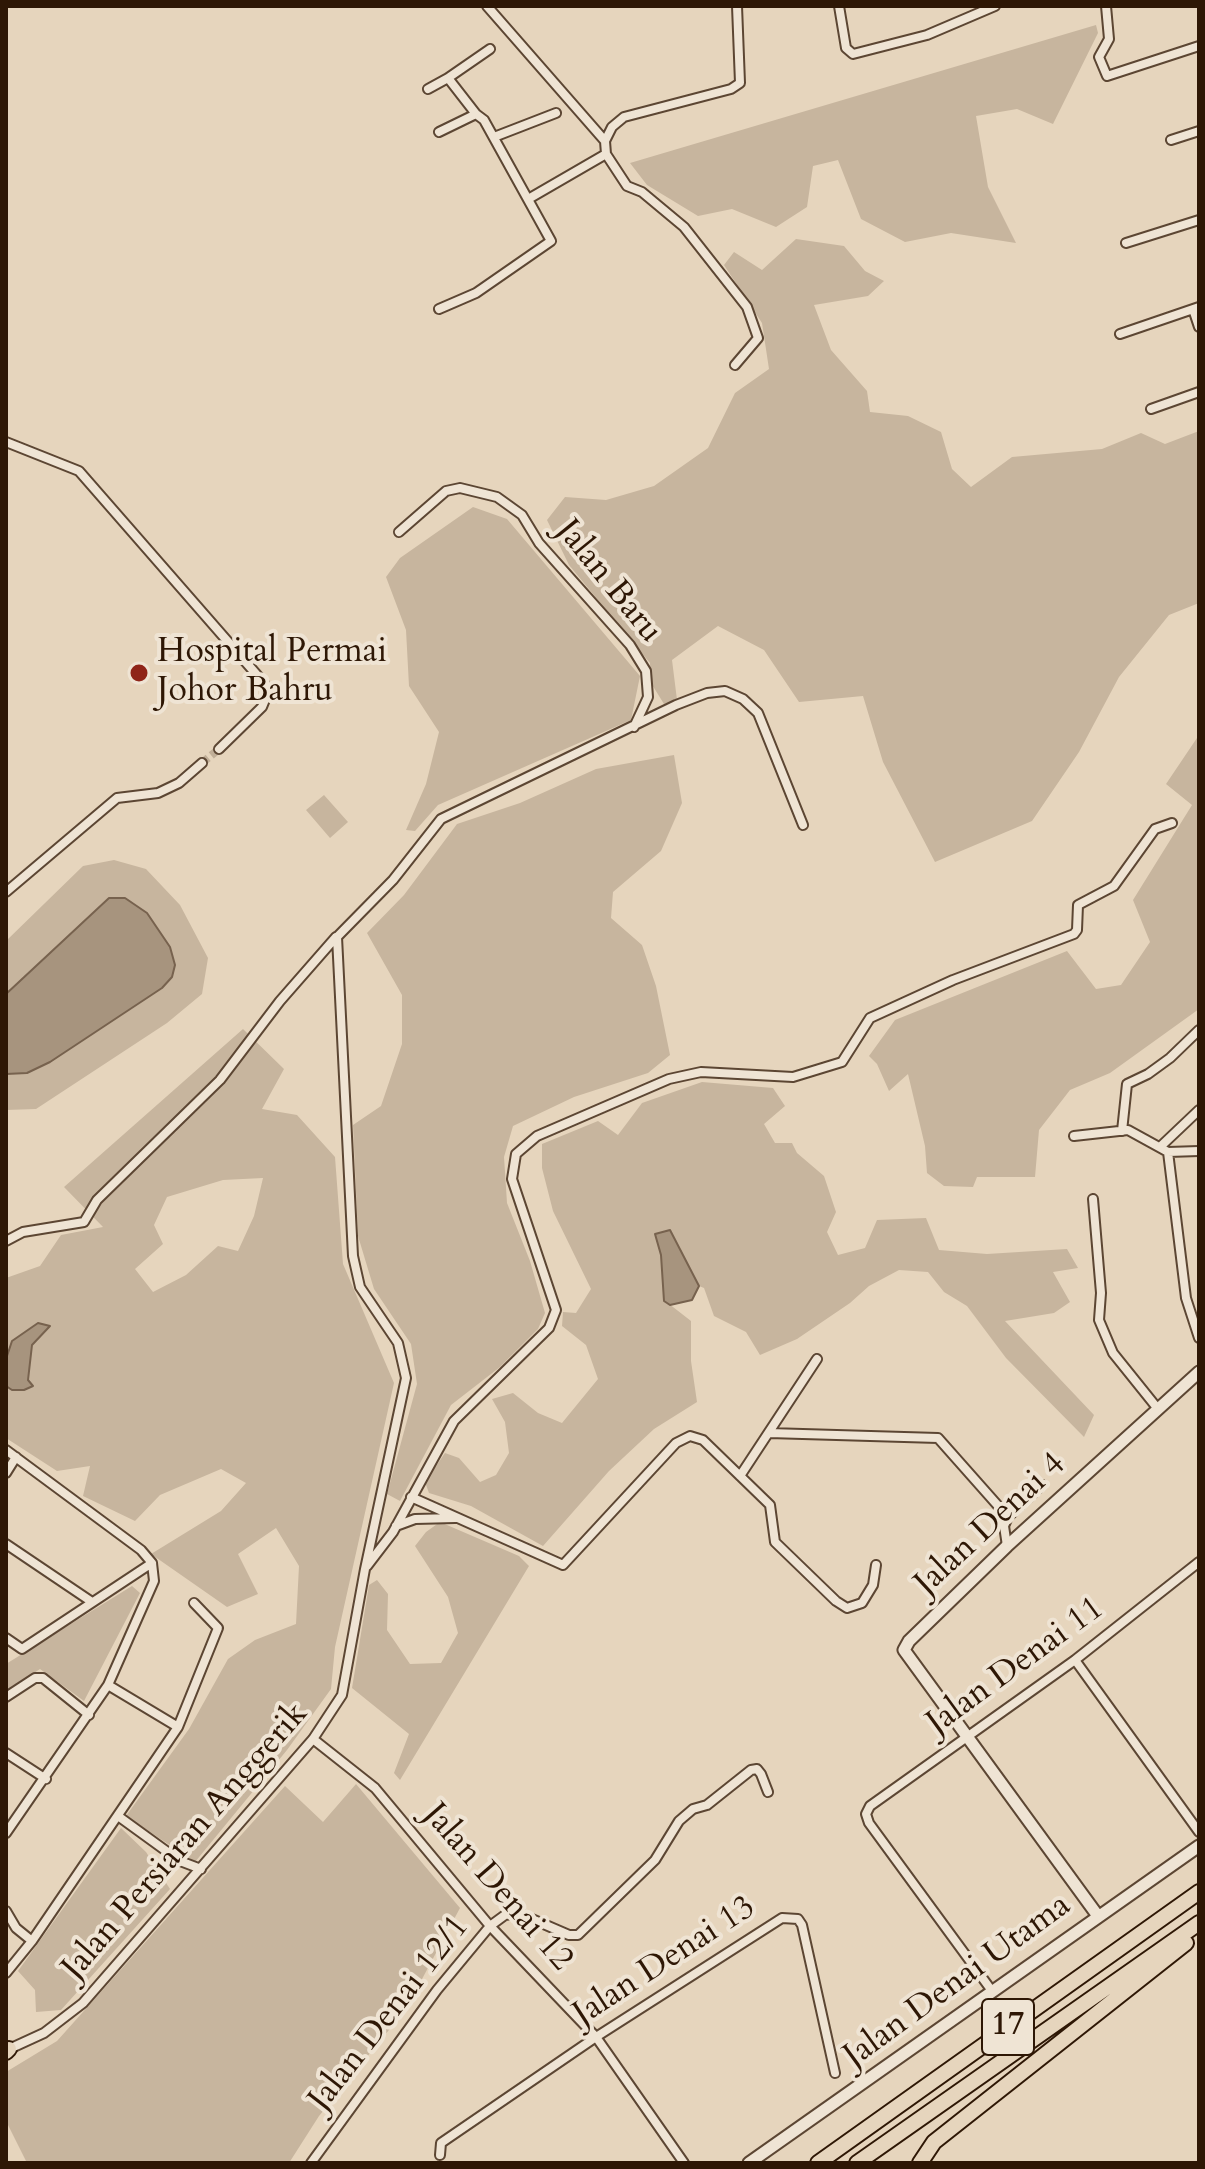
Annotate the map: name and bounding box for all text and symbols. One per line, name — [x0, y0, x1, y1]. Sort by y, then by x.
street label: Jalan Baru — [546, 512, 670, 652]
place label: Hospital Permai Johor Bahru — [157, 633, 387, 712]
marker: Hospital Permai Johor Bahru — [128, 662, 150, 684]
street label: Jalan Denai 4 — [907, 1445, 1075, 1605]
street label: Jalan Denai 11 — [920, 1589, 1112, 1745]
street label: Jalan Persiaran Anggerik — [54, 1695, 318, 1989]
street label: Jalan Denai 12 — [413, 1796, 581, 1980]
street label: Jalan Denai Utama — [837, 1886, 1079, 2078]
street label: Jalan Denai 13 — [566, 1888, 764, 2036]
street label: Jalan Denai 12/1 — [301, 1908, 479, 2120]
road number: 17 — [982, 1999, 1034, 2055]

